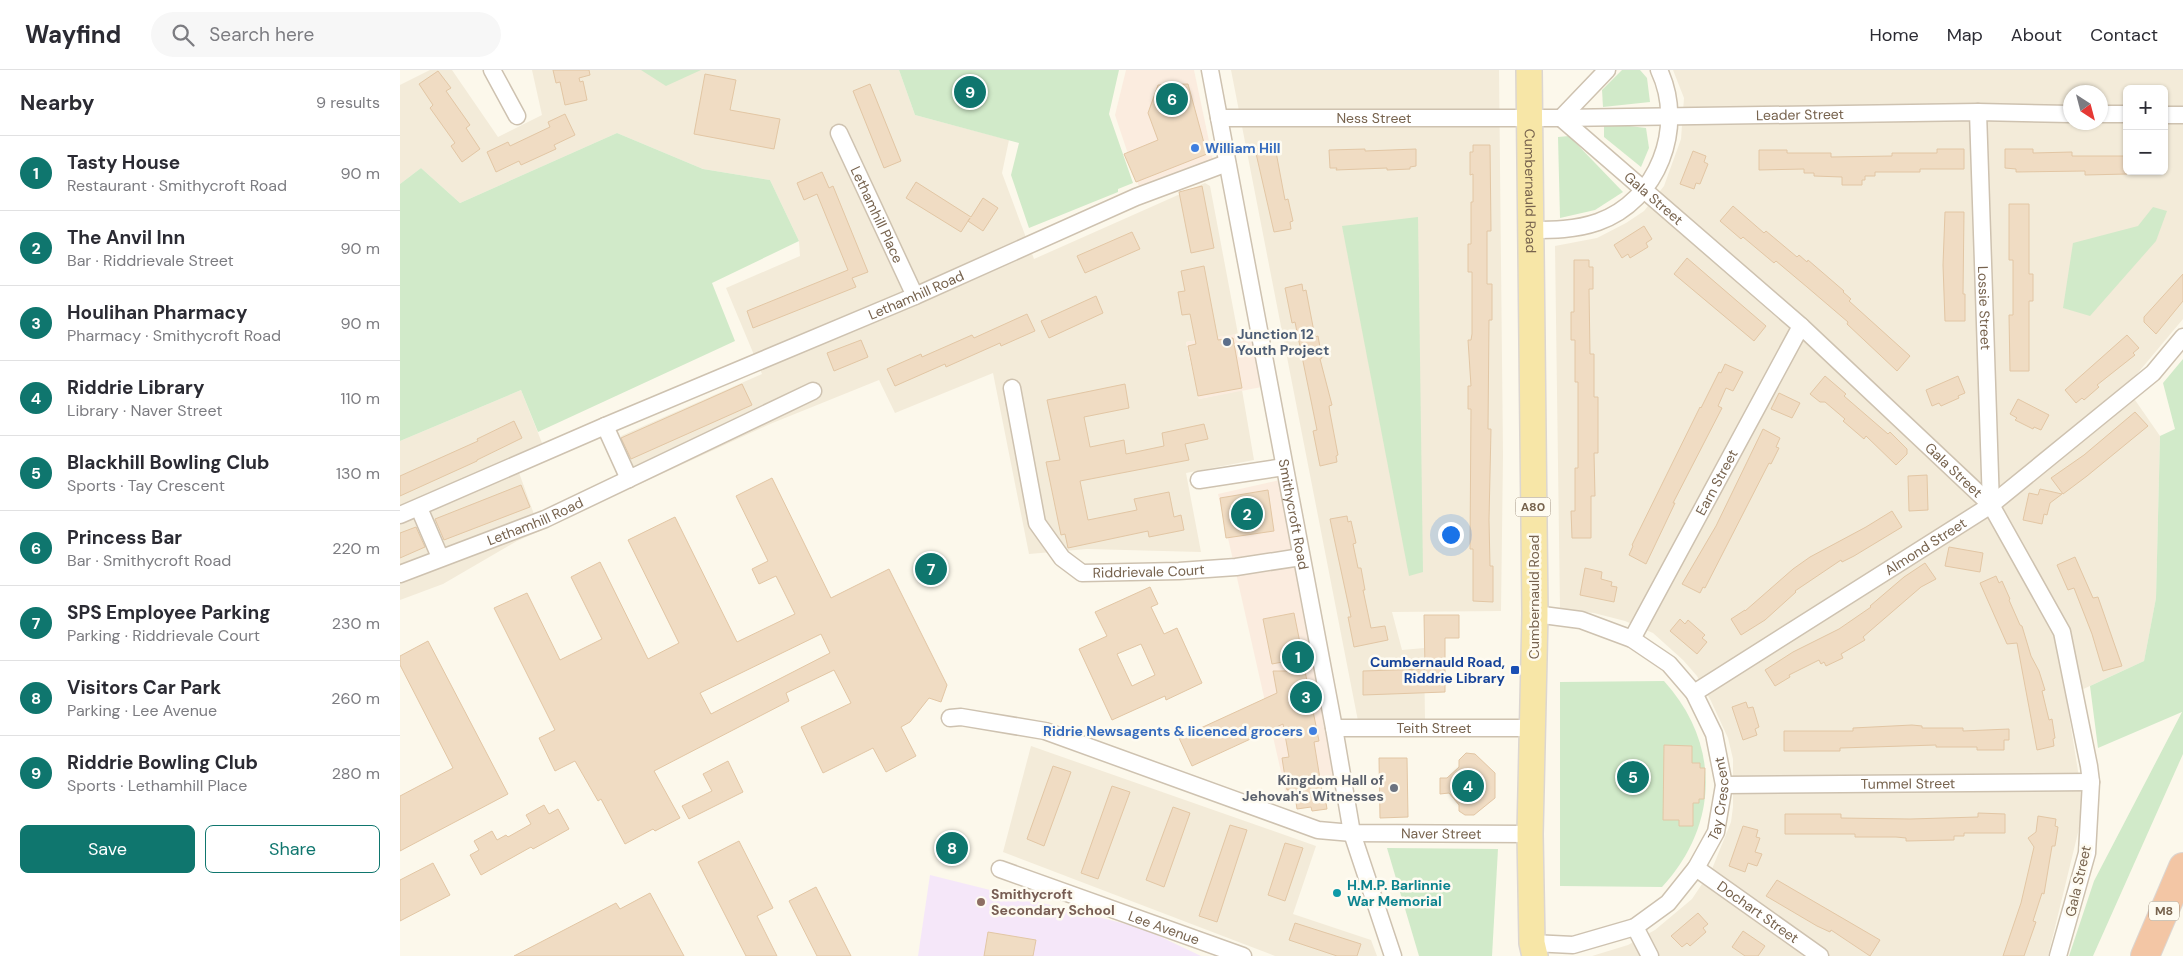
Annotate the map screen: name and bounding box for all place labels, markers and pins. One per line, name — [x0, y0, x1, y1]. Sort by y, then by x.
pin: 9 — [954, 73, 986, 111]
pin: 6 — [1156, 80, 1188, 118]
place label: William Hill — [1205, 139, 1280, 157]
marker: William Hill — [1189, 142, 1201, 154]
place label: Junction 12 Youth Project — [1237, 325, 1329, 359]
marker: Junction 12 Youth Project — [1221, 336, 1233, 348]
pin: 2 — [1231, 495, 1263, 533]
pin: 7 — [915, 550, 947, 588]
pin: 1 — [1282, 638, 1314, 676]
place label: Cumbernauld Road, Riddrie Library — [1370, 653, 1506, 687]
marker: Cumbernauld Road, Riddrie Library — [1509, 664, 1521, 676]
pin: 3 — [1290, 678, 1322, 716]
place label: Ridrie Newsagents & licenced grocers — [1043, 722, 1303, 740]
marker: Ridrie Newsagents & licenced grocers — [1307, 725, 1319, 737]
pin: 5 — [1617, 758, 1649, 796]
pin: 4 — [1452, 767, 1484, 805]
place label: Kingdom Hall of Jehovah's Witnesses — [1242, 771, 1384, 805]
marker: Kingdom Hall of Jehovah's Witnesses — [1388, 782, 1400, 794]
pin: 8 — [936, 829, 968, 867]
place label: H.M.P. Barlinnie War Memorial — [1347, 876, 1451, 910]
place label: Smithycroft Secondary School — [991, 885, 1115, 919]
marker: H.M.P. Barlinnie War Memorial — [1331, 887, 1343, 899]
marker: Smithycroft Secondary School — [975, 896, 987, 908]

